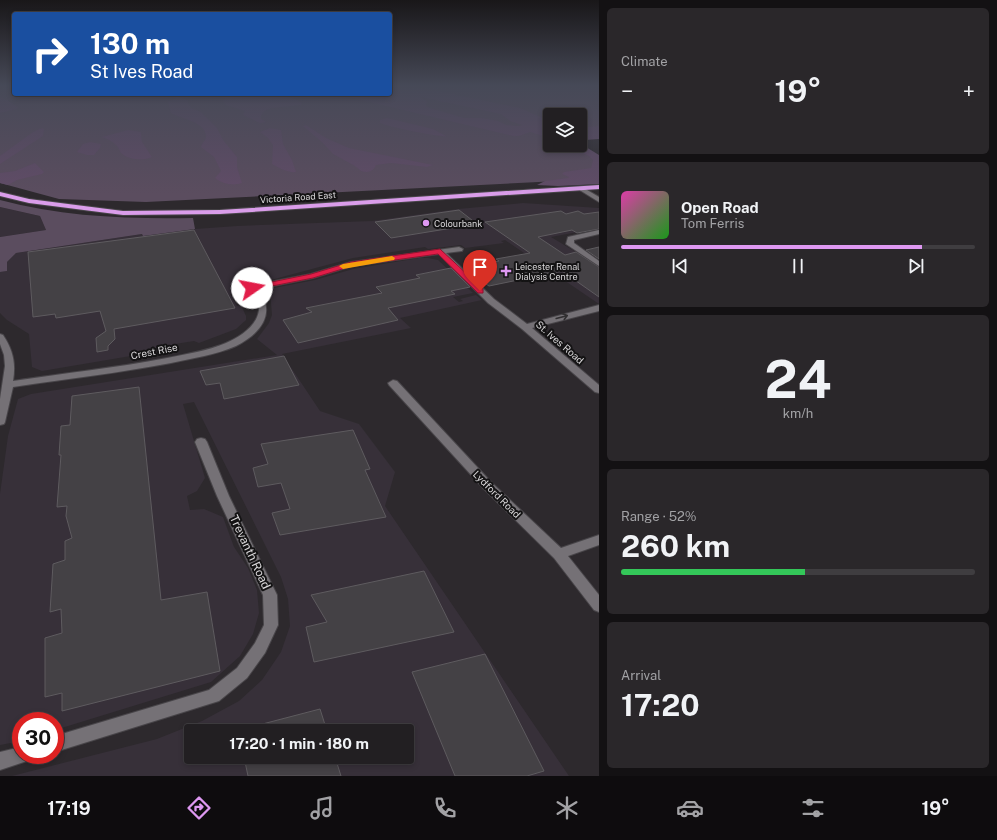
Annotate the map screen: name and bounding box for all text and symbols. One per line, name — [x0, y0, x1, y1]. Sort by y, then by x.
text: 130 m — [90, 27, 170, 60]
icon: right — [24, 28, 76, 80]
text: Climate — [621, 54, 668, 69]
text: St Ives Road — [90, 61, 193, 82]
text: 19° — [775, 73, 821, 109]
text: − — [621, 78, 633, 104]
text: + — [963, 78, 975, 104]
map controls — [543, 108, 587, 152]
button: layers — [543, 108, 587, 152]
street label: Victoria Road East — [260, 189, 337, 205]
text: Open Road — [681, 199, 759, 216]
text: Tom Ferris — [681, 216, 744, 231]
marker: Colourbank — [421, 218, 431, 228]
place label: Colourbank — [434, 218, 482, 229]
pin — [463, 250, 497, 291]
icon: previous — [669, 255, 691, 277]
icon: pause — [787, 255, 809, 277]
icon: next — [905, 255, 927, 277]
icon: arrive — [469, 256, 491, 278]
place label: Leicester Renal Dialysis Centre — [515, 261, 580, 282]
marker: Leicester Renal Dialysis Centre — [500, 265, 512, 277]
position arrow — [231, 267, 273, 309]
one-way arrow — [555, 313, 568, 321]
street label: St. Ives Road — [534, 318, 586, 366]
street label: Crest Rise — [130, 341, 179, 361]
text: 24 — [764, 349, 832, 410]
text: km/h — [783, 406, 813, 421]
street label: Lydford Road — [471, 468, 523, 520]
text: Range · 52% — [621, 509, 697, 524]
street label: Trevanth Road — [227, 513, 273, 591]
text: 260 km — [621, 528, 730, 564]
text: Arrival — [621, 668, 661, 683]
text: 17:20 — [621, 687, 700, 723]
speed limit sign: 30 — [12, 712, 64, 764]
text: 17:20 · 1 min · 180 m — [229, 735, 369, 752]
icon: directions — [185, 794, 213, 822]
icon: music — [308, 794, 336, 822]
icon: phone — [431, 794, 459, 822]
icon: climate — [553, 794, 581, 822]
icon: car — [676, 794, 704, 822]
icon: filters — [799, 794, 827, 822]
text: 17:19 — [47, 798, 91, 819]
text: 19° — [922, 798, 950, 819]

